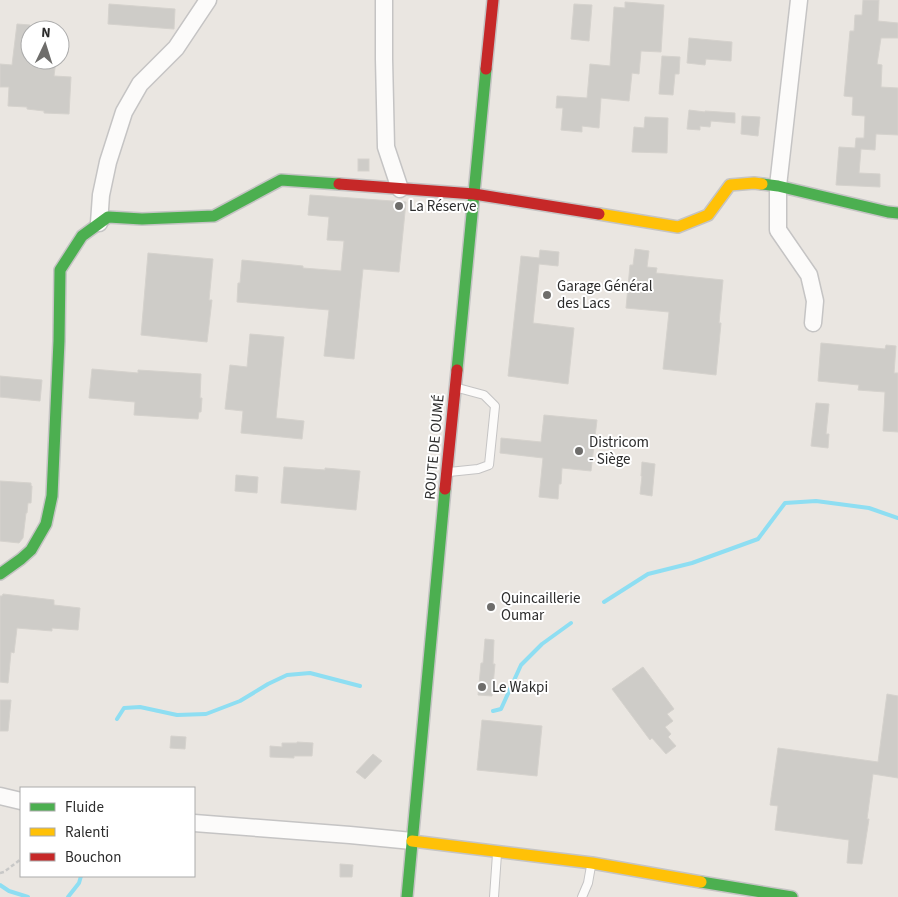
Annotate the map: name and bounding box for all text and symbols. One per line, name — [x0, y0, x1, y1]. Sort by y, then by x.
north arrow — [20, 20, 70, 70]
text: N — [40, 23, 51, 43]
place label: La Réserve — [409, 196, 476, 217]
marker: La Réserve — [393, 200, 405, 212]
place label: Garage Général des Lacs — [557, 276, 653, 314]
marker: Garage Général des Lacs — [541, 289, 553, 301]
street label: ROUTE DE OUMÉ — [419, 393, 450, 501]
place label: Districom - Siège — [589, 432, 649, 470]
marker: Districom - Siège — [573, 445, 585, 457]
place label: Quincaillerie Oumar — [501, 588, 580, 626]
marker: Quincaillerie Oumar — [485, 601, 497, 613]
place label: Le Wakpi — [492, 677, 548, 698]
marker: Le Wakpi — [476, 681, 488, 693]
legend — [20, 787, 195, 877]
text: Fluide — [65, 797, 104, 818]
text: Ralenti — [65, 822, 109, 843]
text: Bouchon — [65, 847, 121, 868]

